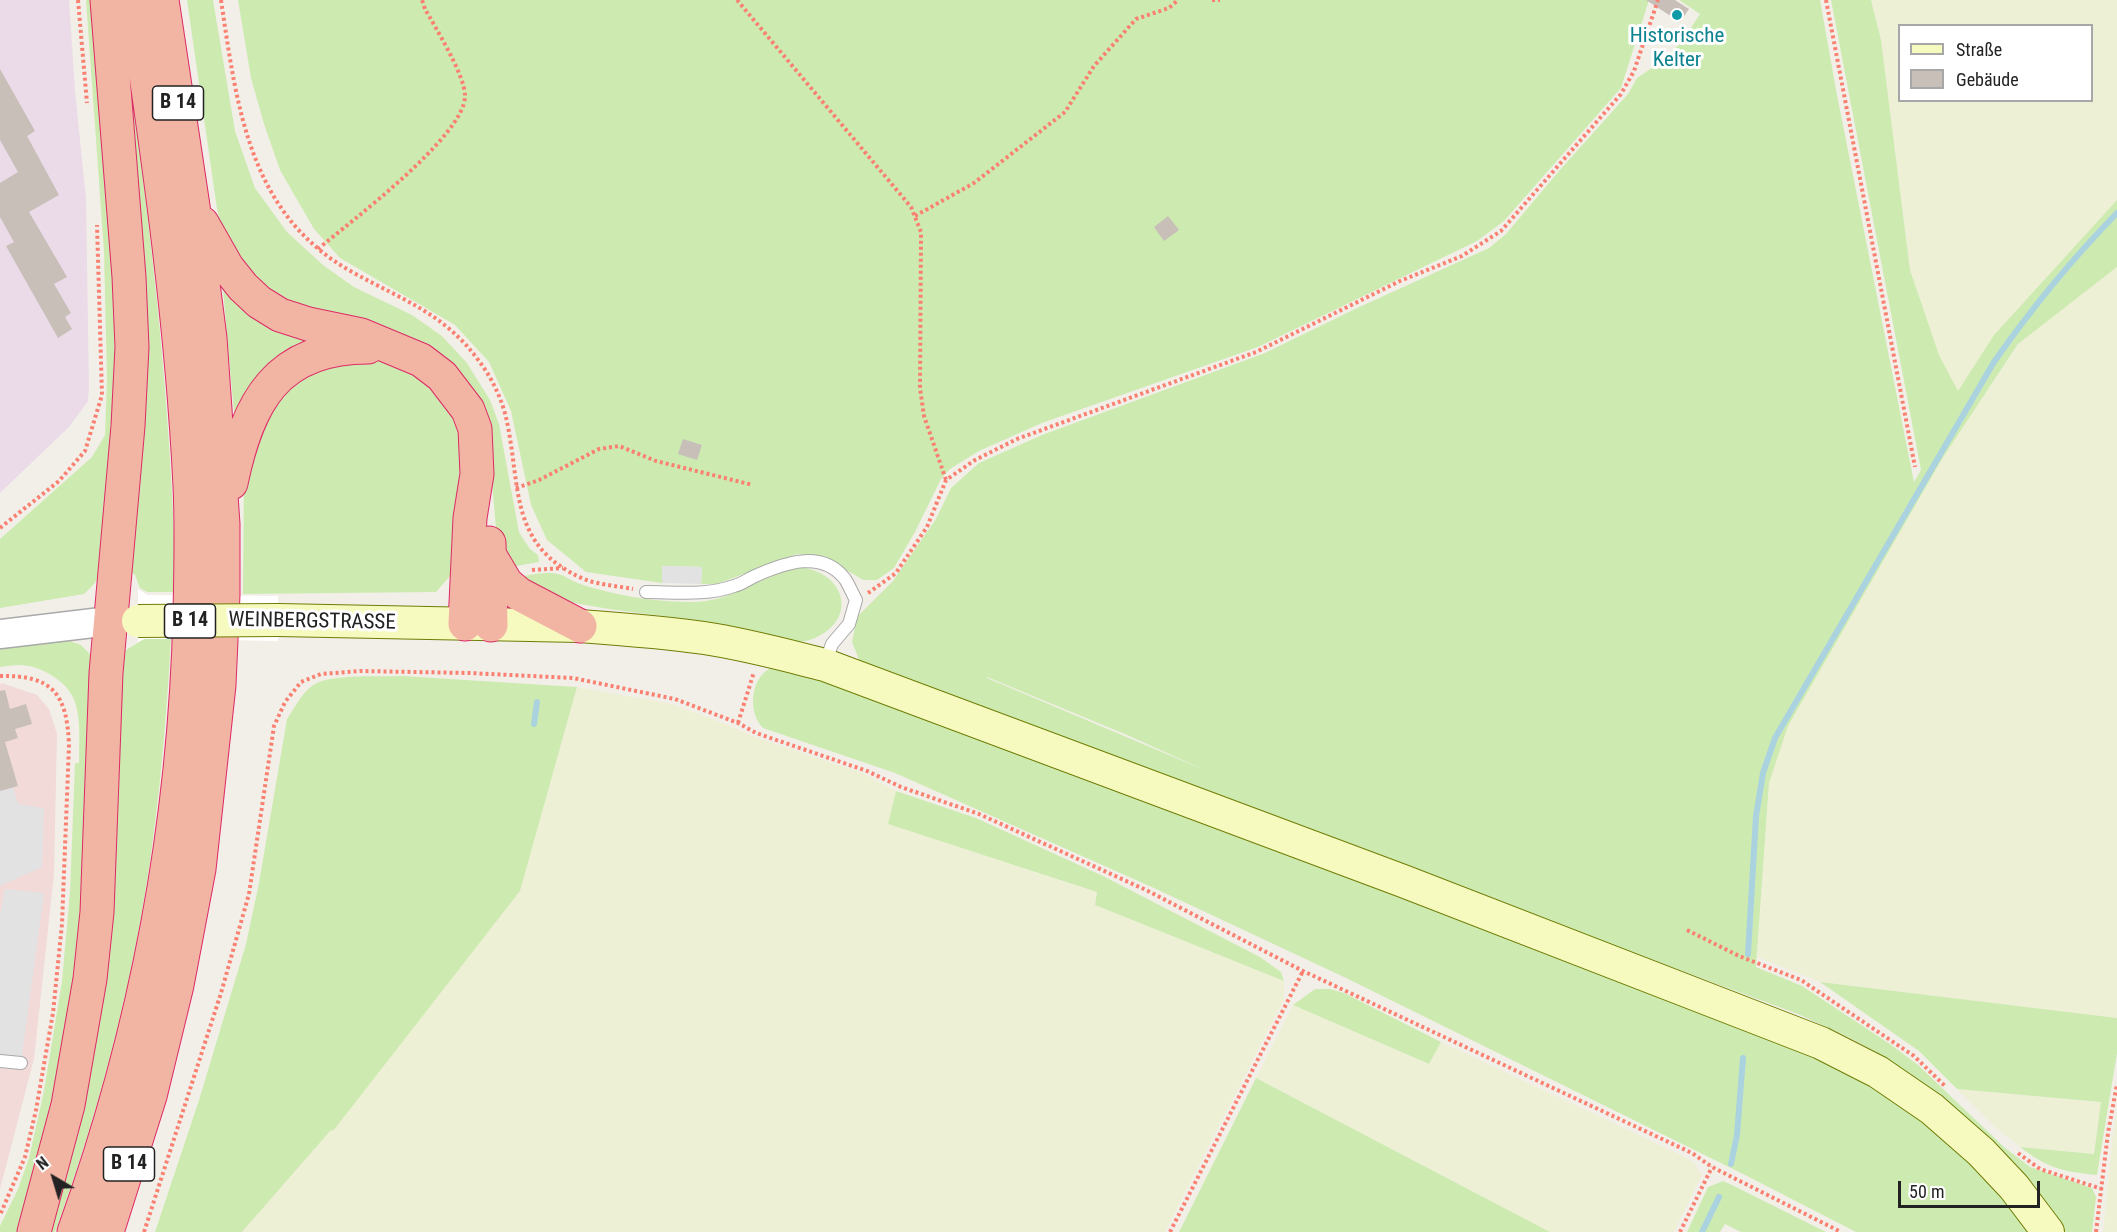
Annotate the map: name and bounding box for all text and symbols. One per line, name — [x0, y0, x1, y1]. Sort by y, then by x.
marker: Historische Kelter — [1670, 8, 1684, 22]
place label: Historische Kelter — [1630, 24, 1724, 74]
legend — [1898, 24, 2093, 102]
text: Straße — [1956, 39, 2002, 60]
text: Gebäude — [1956, 69, 2019, 90]
road number: B 14 — [152, 86, 204, 120]
road number: B 14 — [164, 604, 216, 638]
street label: WEINBERGSTRASSE — [228, 608, 396, 636]
road number: B 14 — [104, 1147, 154, 1181]
north arrow — [24, 1148, 84, 1208]
text: N — [33, 1153, 52, 1174]
scale bar — [1901, 1169, 2044, 1207]
text: 50 m — [1909, 1181, 1944, 1202]

